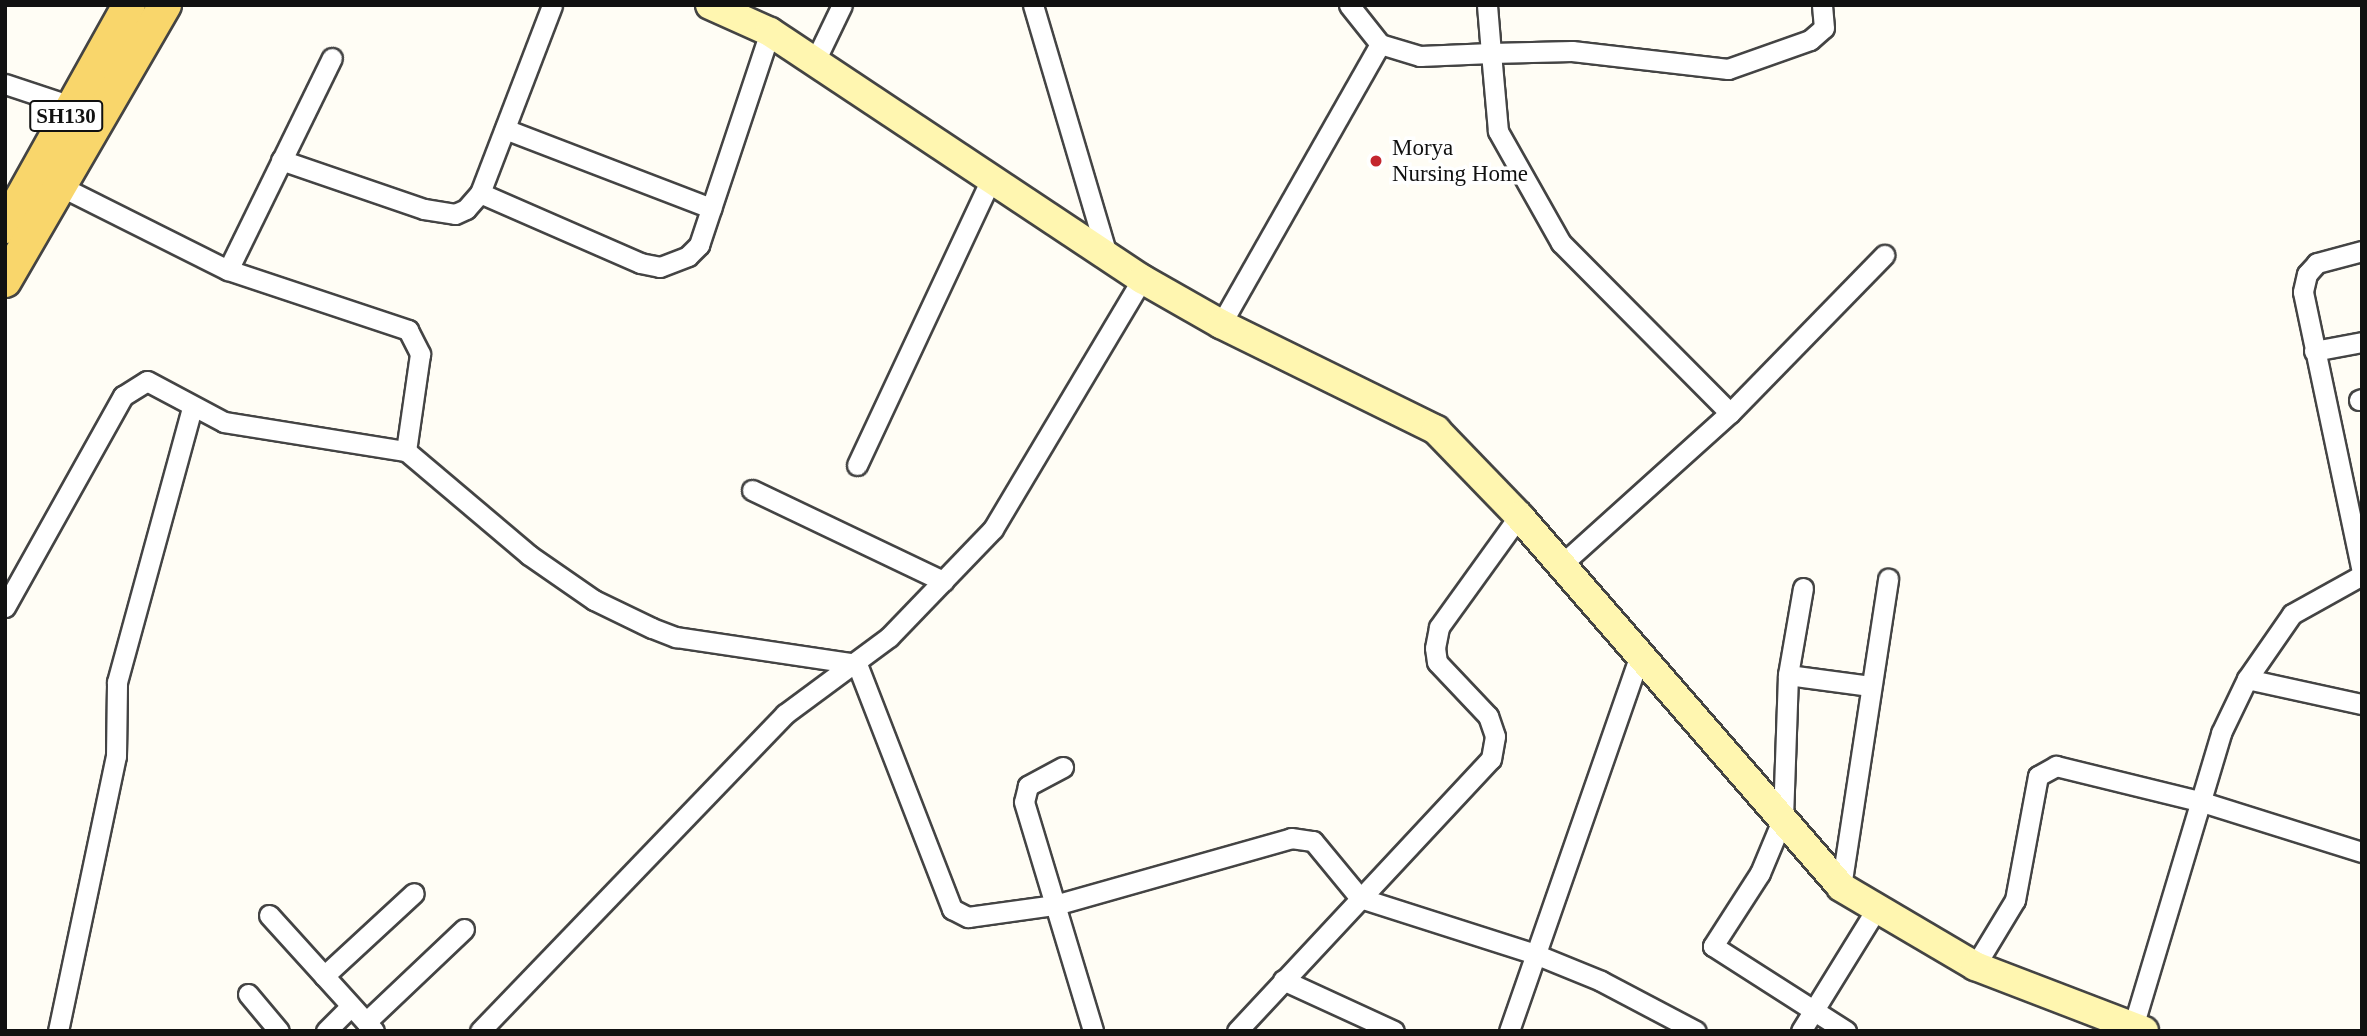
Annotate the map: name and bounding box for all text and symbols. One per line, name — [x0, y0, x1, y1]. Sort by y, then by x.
road number: SH130 — [28, 99, 104, 134]
place label: Morya Nursing Home — [1392, 134, 1528, 188]
marker: Morya Nursing Home — [1366, 151, 1386, 171]

